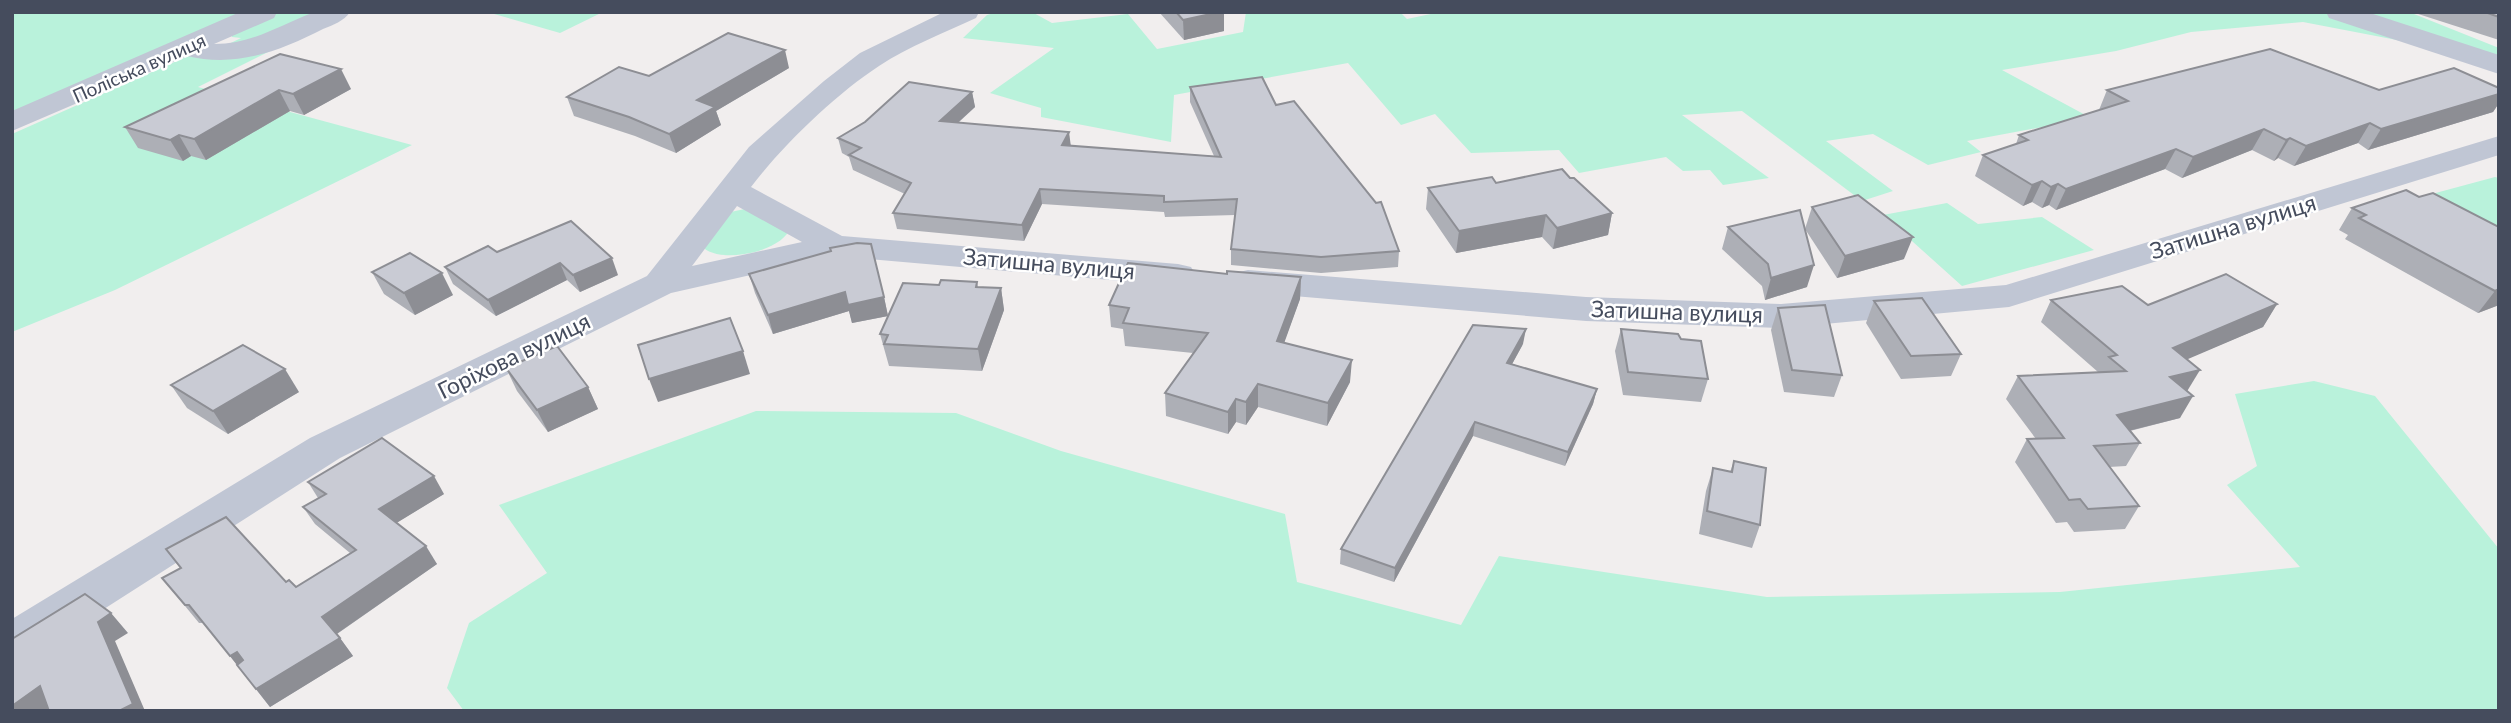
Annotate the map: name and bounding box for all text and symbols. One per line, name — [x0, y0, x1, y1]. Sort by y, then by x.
street label: Поліська вулиця — [69, 28, 209, 107]
street label: Затишна вулиця — [2146, 187, 2319, 265]
street label: Затишна вулиця — [962, 242, 1136, 284]
street label: Затишна вулиця — [1591, 294, 1764, 328]
street label: Горіхова вулиця — [433, 306, 594, 404]

